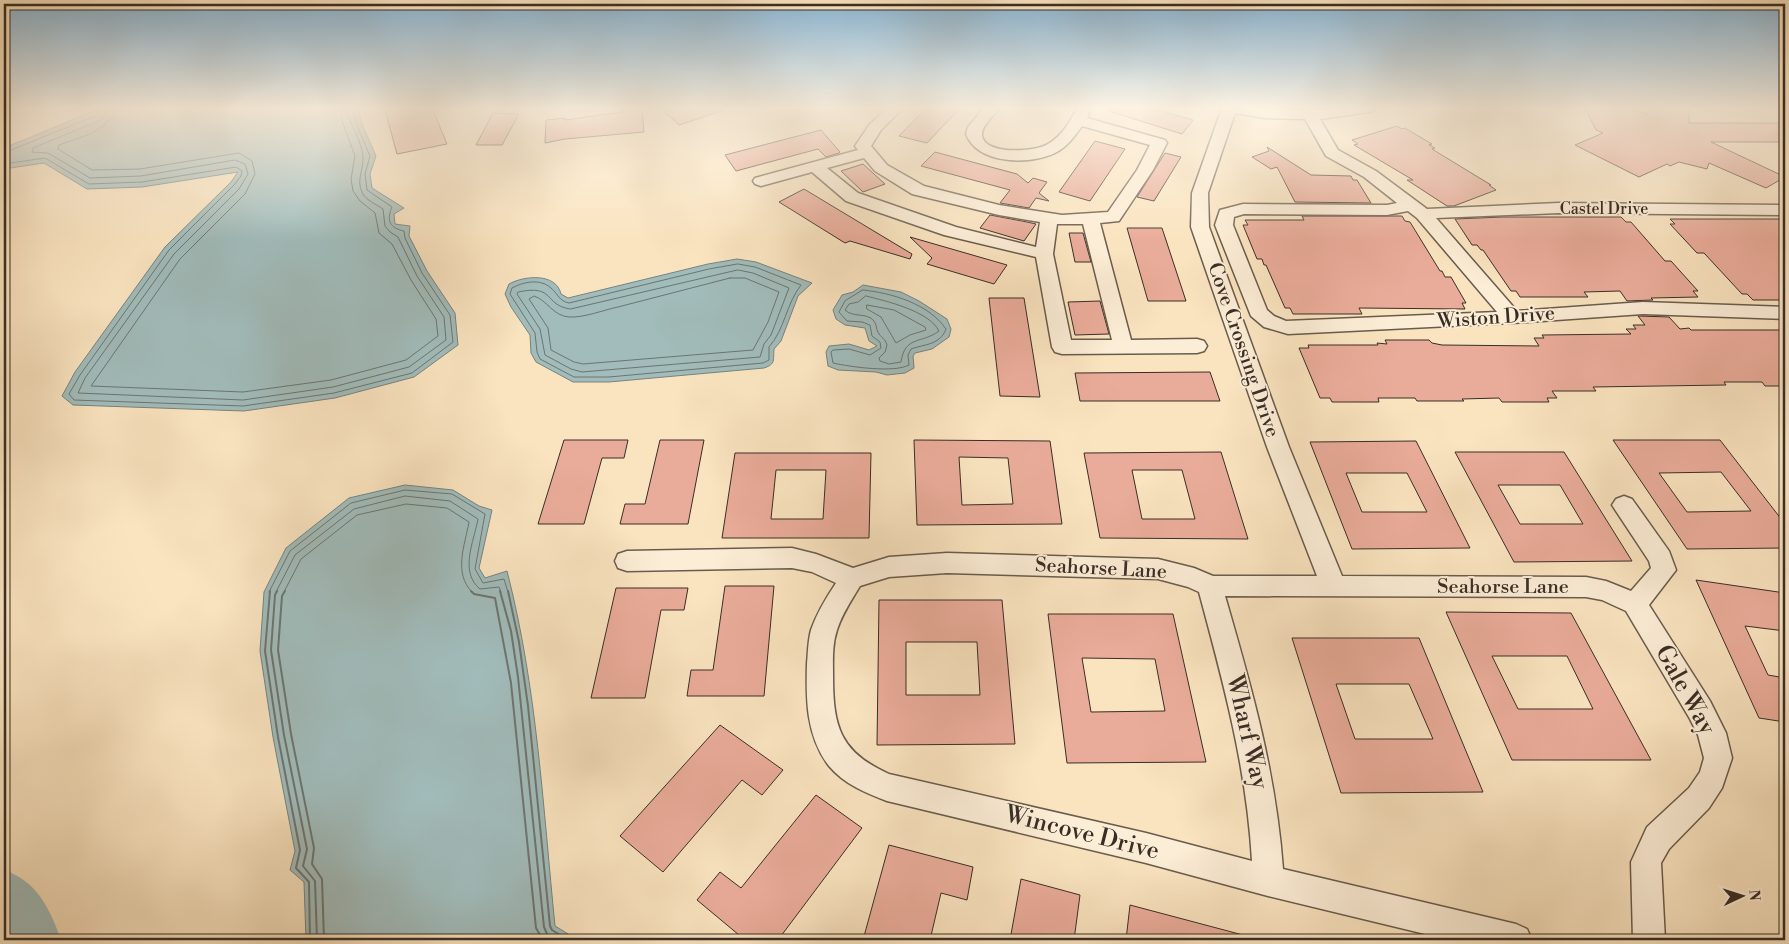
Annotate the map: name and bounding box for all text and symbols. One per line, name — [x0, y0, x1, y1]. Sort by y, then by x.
street label: Castel Drive — [1560, 199, 1648, 219]
street label: Cove Crossing Drive — [1201, 259, 1285, 441]
street label: Wiston Drive — [1435, 301, 1556, 335]
street label: Seahorse Lane — [1034, 553, 1168, 585]
street label: Seahorse Lane — [1437, 575, 1569, 600]
street label: Gale Way — [1648, 640, 1722, 740]
street label: Wharf Way — [1219, 671, 1275, 793]
street label: Wincove Drive — [1001, 799, 1162, 867]
north arrow — [1716, 872, 1766, 922]
text: N — [1745, 889, 1763, 901]

